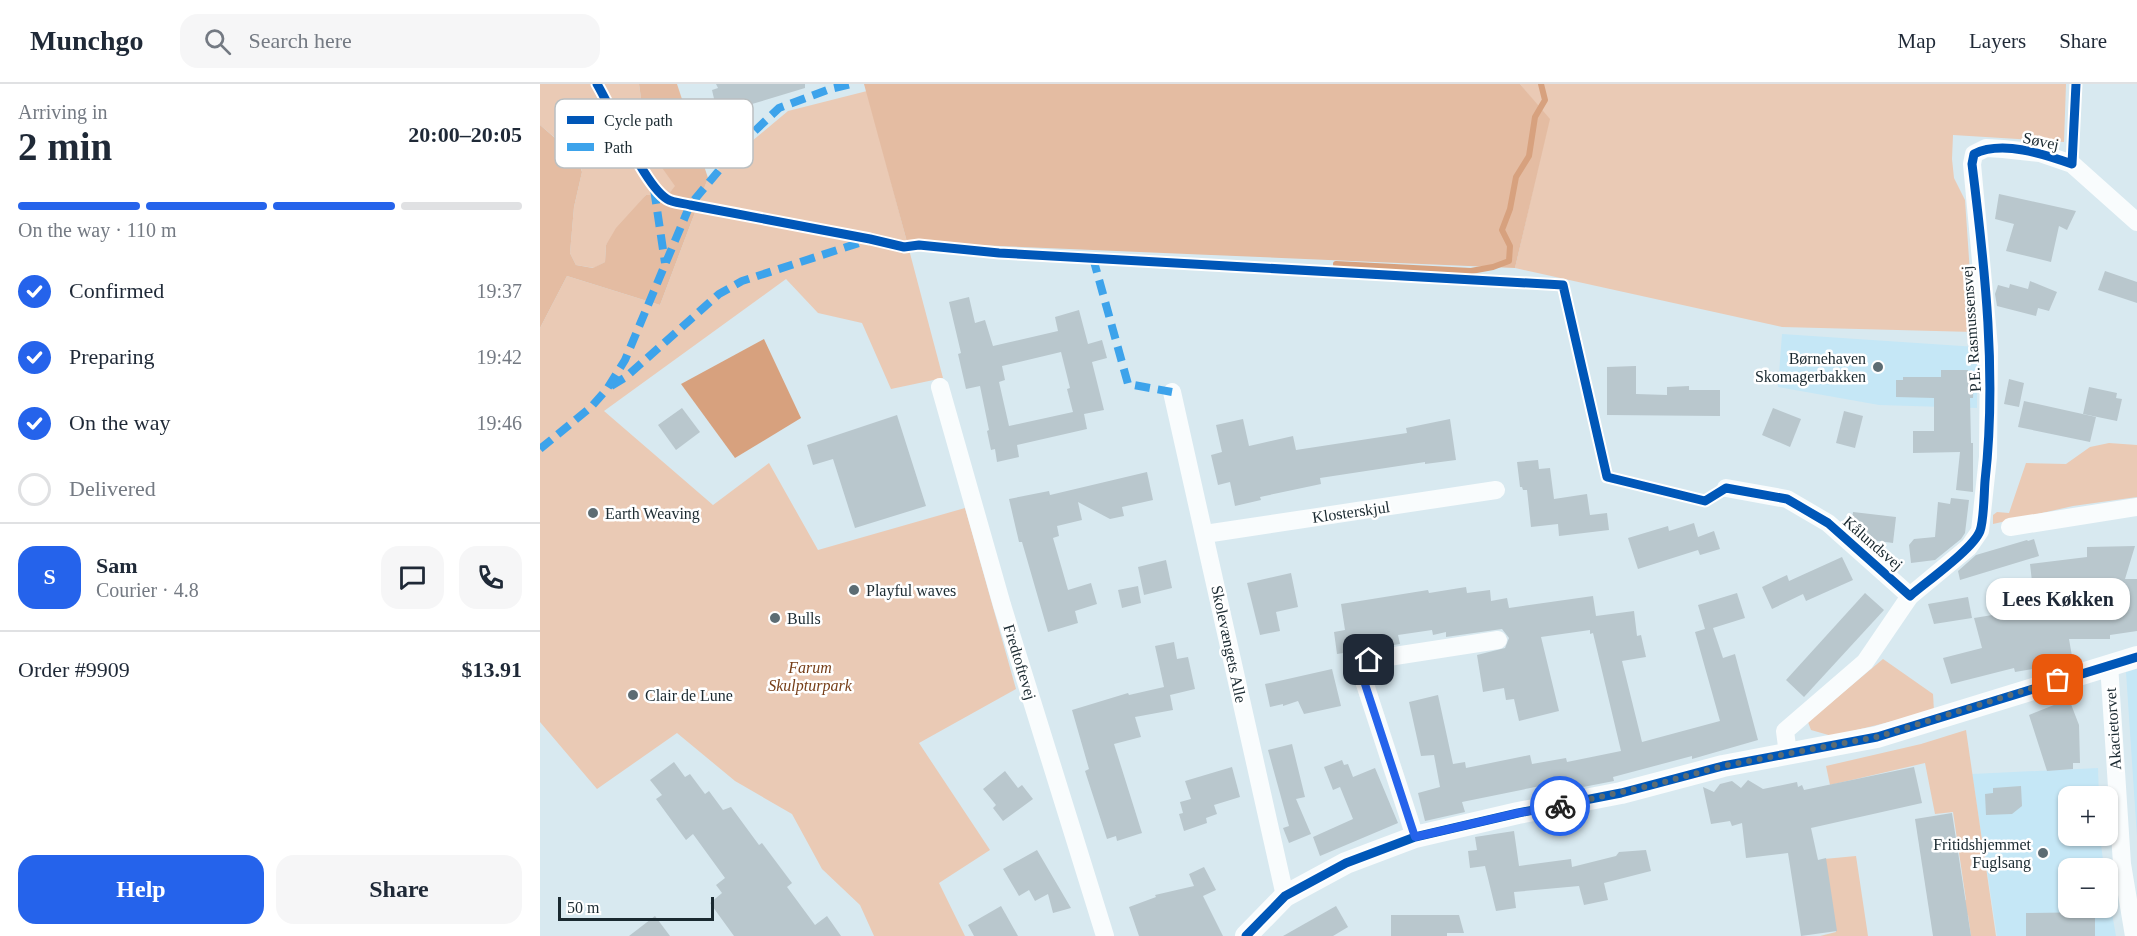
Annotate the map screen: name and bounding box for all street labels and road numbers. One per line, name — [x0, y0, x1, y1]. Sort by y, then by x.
street label: Søvej — [2021, 129, 2061, 154]
street label: P.E. Rasmussensvej — [1958, 265, 1985, 393]
street label: Klosterskjul — [1311, 498, 1392, 527]
street label: Kålundsvej — [1839, 513, 1906, 574]
street label: Skolevængets Alle — [1207, 584, 1250, 704]
street label: Fredtoftevej — [999, 622, 1040, 702]
street label: Akacietorvet — [2102, 687, 2124, 771]

